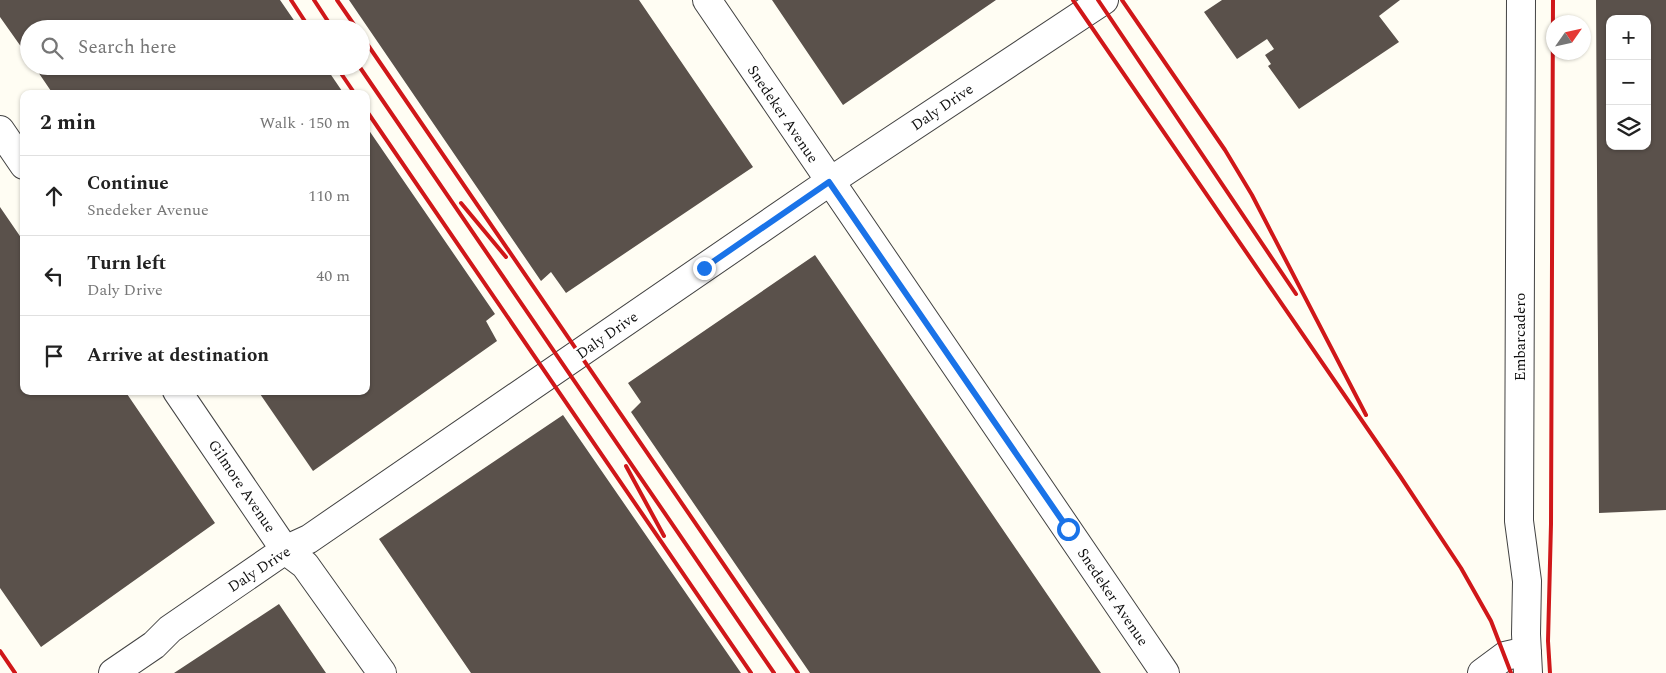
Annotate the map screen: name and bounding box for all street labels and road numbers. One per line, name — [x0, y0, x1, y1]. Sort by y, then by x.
street label: Snedeker Avenue — [741, 61, 824, 168]
street label: Daly Drive — [906, 78, 978, 137]
street label: Embarcadero — [1509, 293, 1532, 381]
street label: Daly Drive — [572, 306, 643, 365]
street label: Gilmore Avenue — [202, 435, 281, 538]
street label: Daly Drive — [223, 540, 295, 598]
street label: Snedeker Avenue — [1071, 544, 1154, 651]

